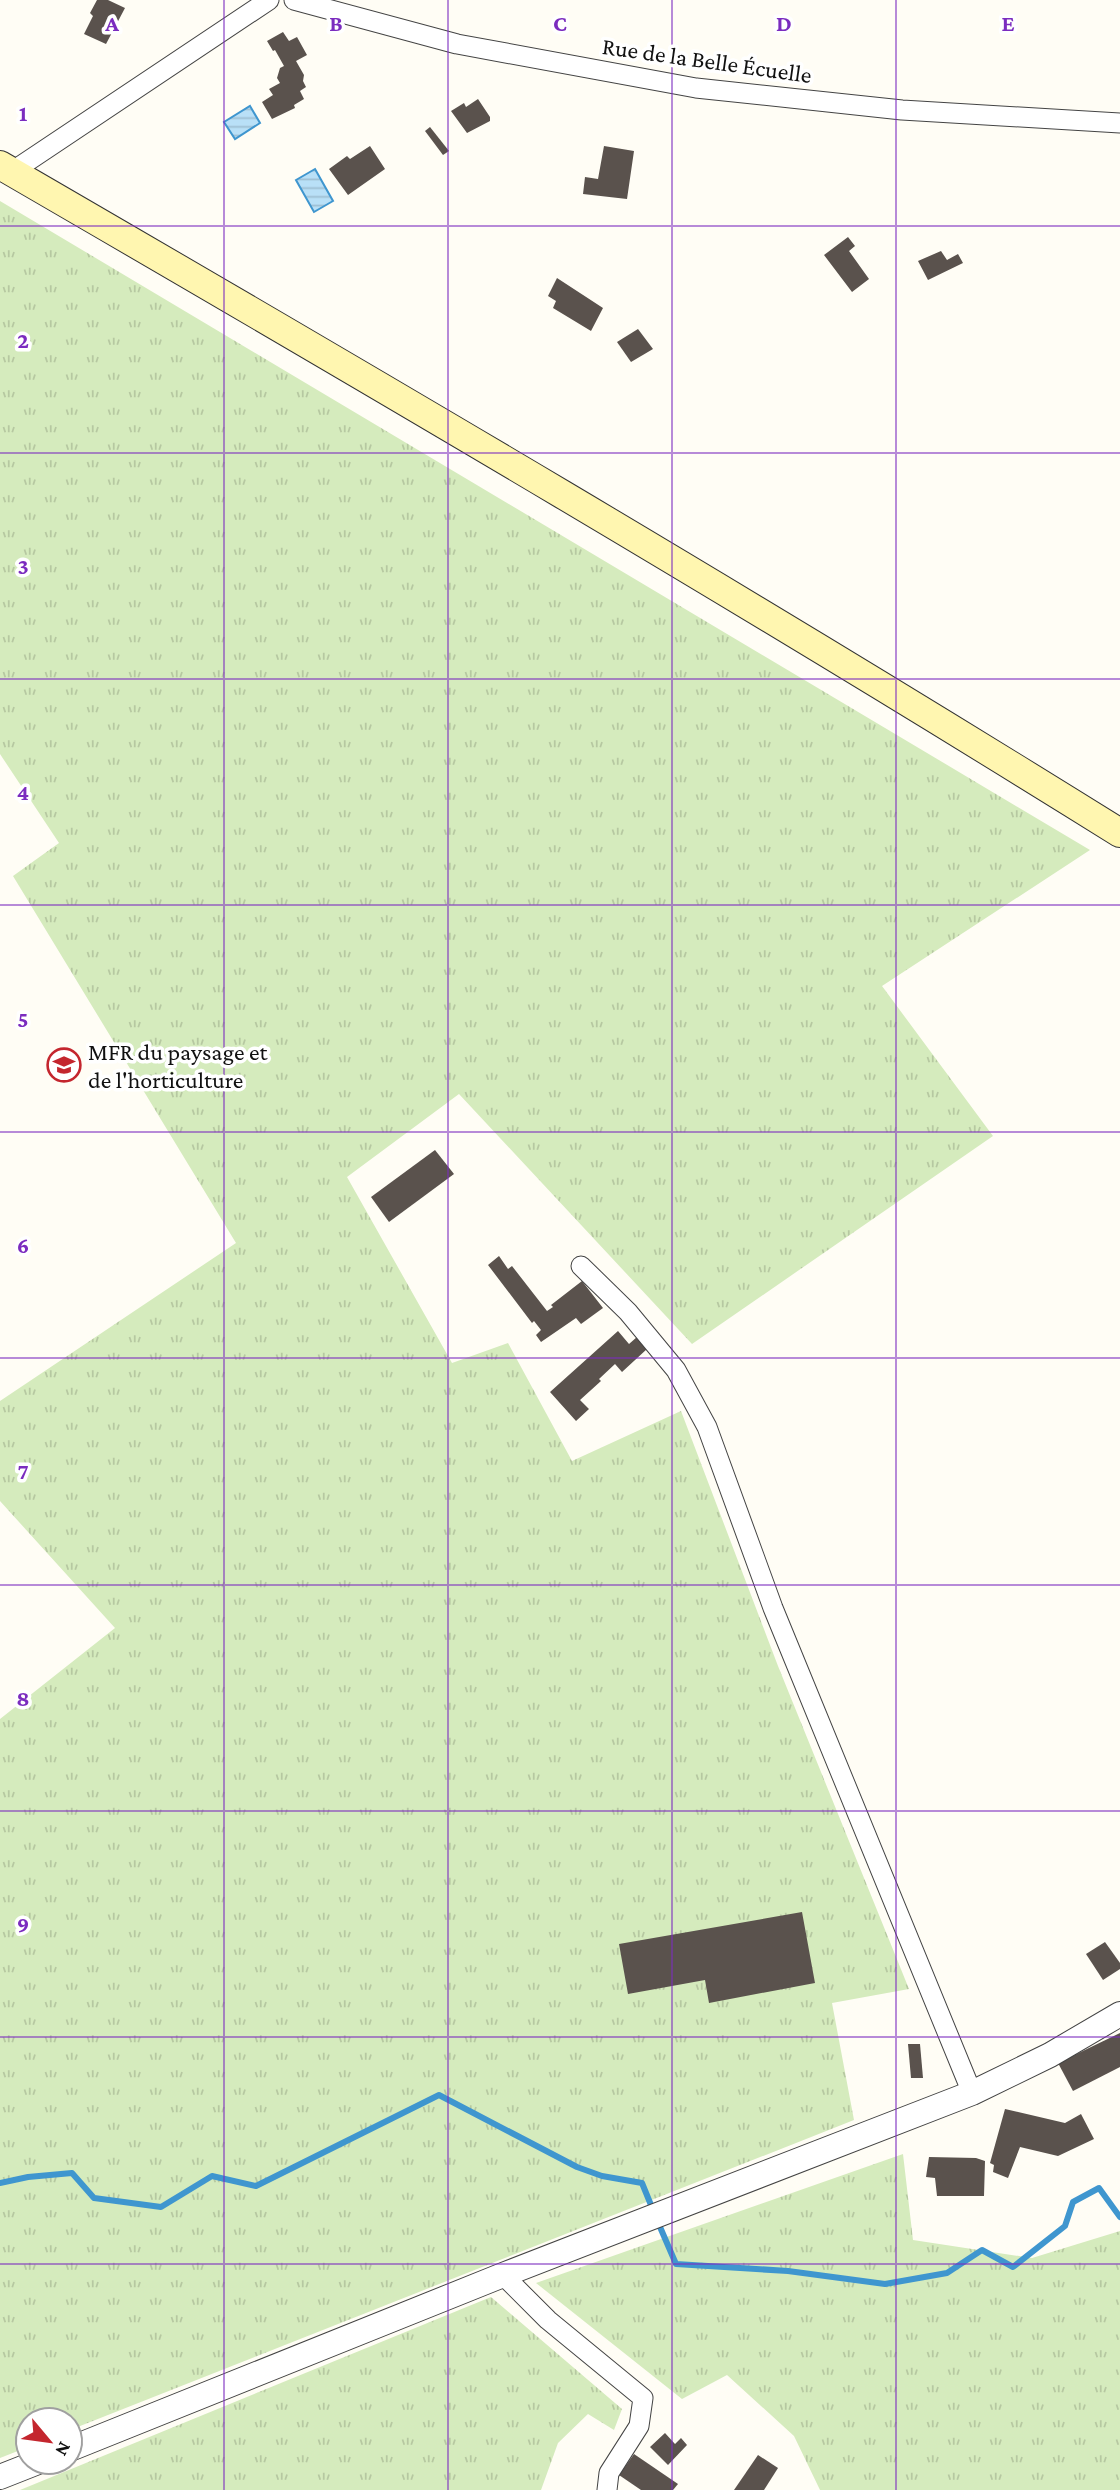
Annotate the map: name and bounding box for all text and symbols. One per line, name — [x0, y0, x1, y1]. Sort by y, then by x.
text: A — [104, 10, 119, 36]
text: B — [329, 10, 343, 36]
text: C — [553, 10, 567, 36]
text: D — [776, 10, 792, 36]
text: E — [1001, 10, 1015, 36]
street label: Rue de la Belle Écuelle — [601, 32, 813, 88]
text: 1 — [19, 100, 28, 126]
text: 2 — [17, 327, 29, 353]
text: 3 — [17, 553, 29, 579]
text: 4 — [17, 779, 29, 805]
text: 5 — [17, 1006, 29, 1032]
place label: MFR du paysage et de l'horticulture — [88, 1038, 269, 1093]
school or university icon: MFR du paysage et de l'horticulture — [45, 1046, 83, 1084]
text: 6 — [17, 1232, 29, 1258]
text: 7 — [17, 1458, 29, 1484]
text: 8 — [16, 1685, 30, 1711]
text: 9 — [17, 1911, 29, 1937]
north arrow — [14, 2406, 84, 2476]
text: N — [51, 2438, 76, 2460]

